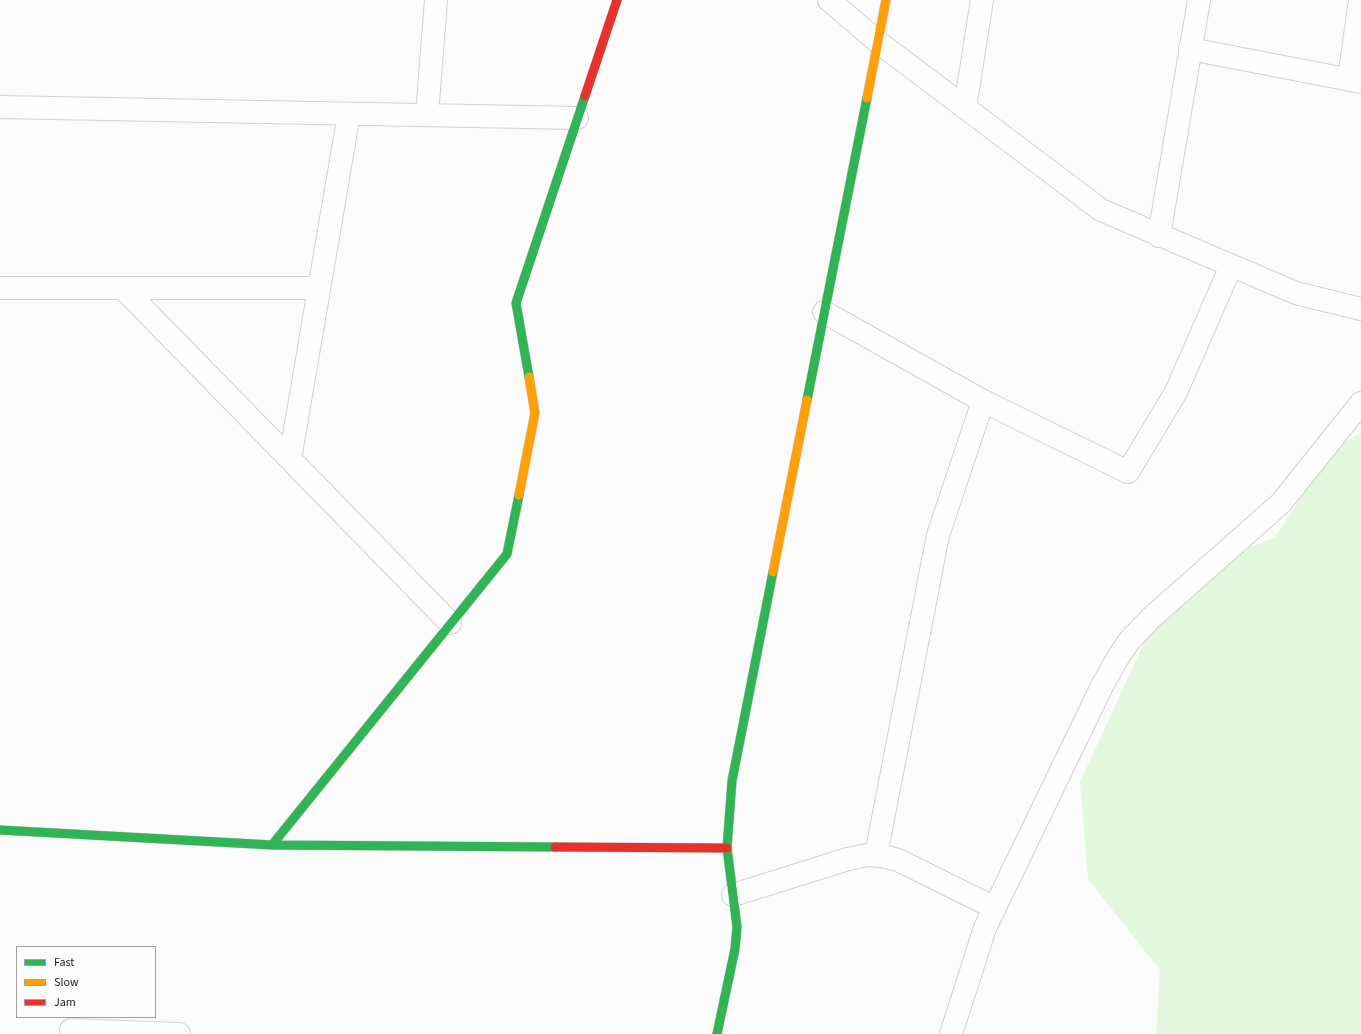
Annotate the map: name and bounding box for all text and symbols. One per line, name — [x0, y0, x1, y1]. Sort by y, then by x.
legend — [16, 946, 156, 1018]
text: Fast — [54, 954, 74, 971]
text: Slow — [54, 974, 79, 991]
text: Jam — [54, 994, 76, 1011]

